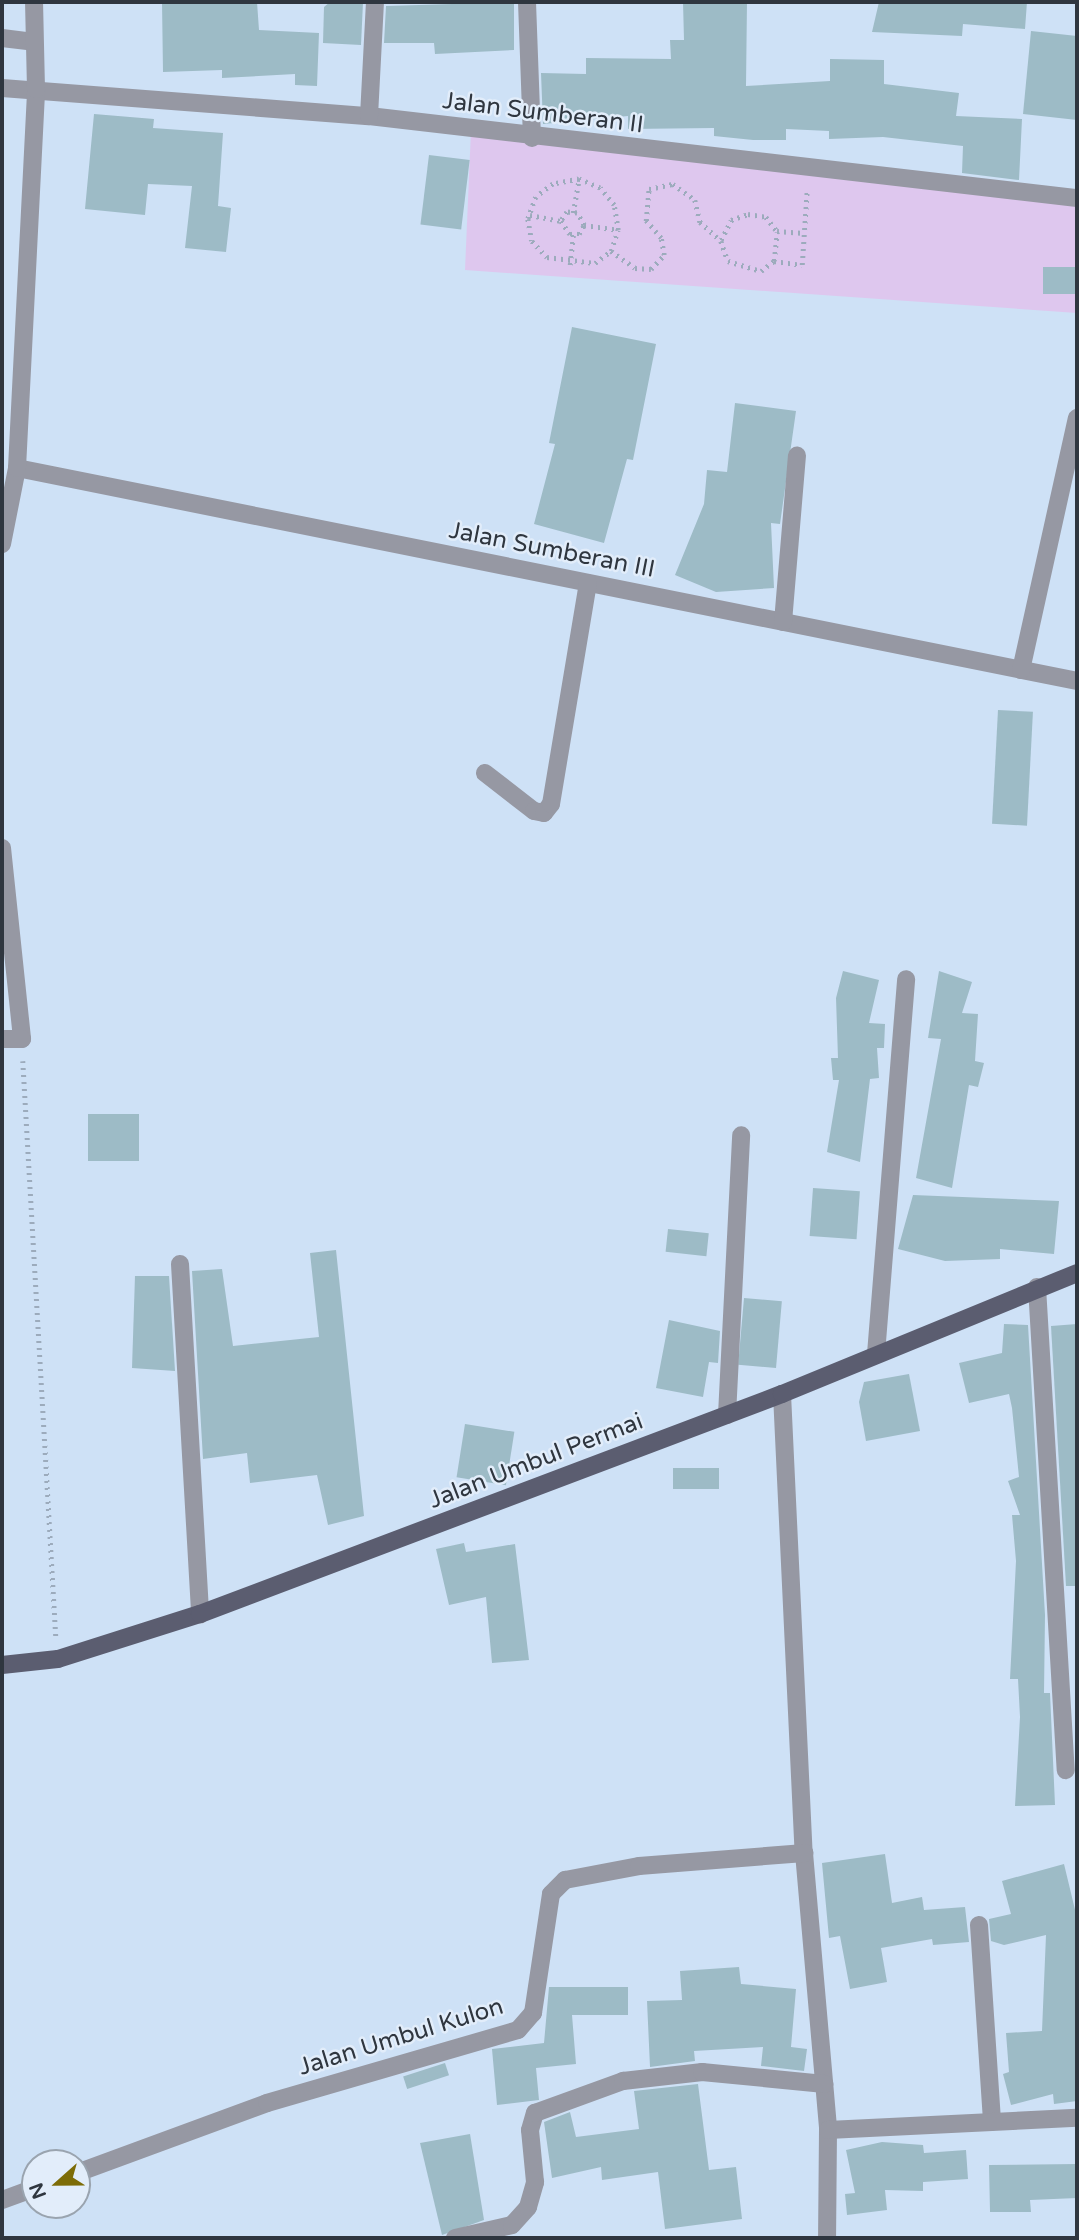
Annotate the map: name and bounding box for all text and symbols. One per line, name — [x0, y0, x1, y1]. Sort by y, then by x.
street label: Jalan Sumberan II — [441, 86, 645, 140]
street label: Jalan Sumberan III — [447, 516, 657, 584]
street label: Jalan Umbul Permai — [425, 1407, 647, 1515]
street label: Jalan Umbul Kulon — [295, 1992, 507, 2082]
north arrow — [21, 2149, 91, 2219]
text: N — [25, 2180, 51, 2202]

